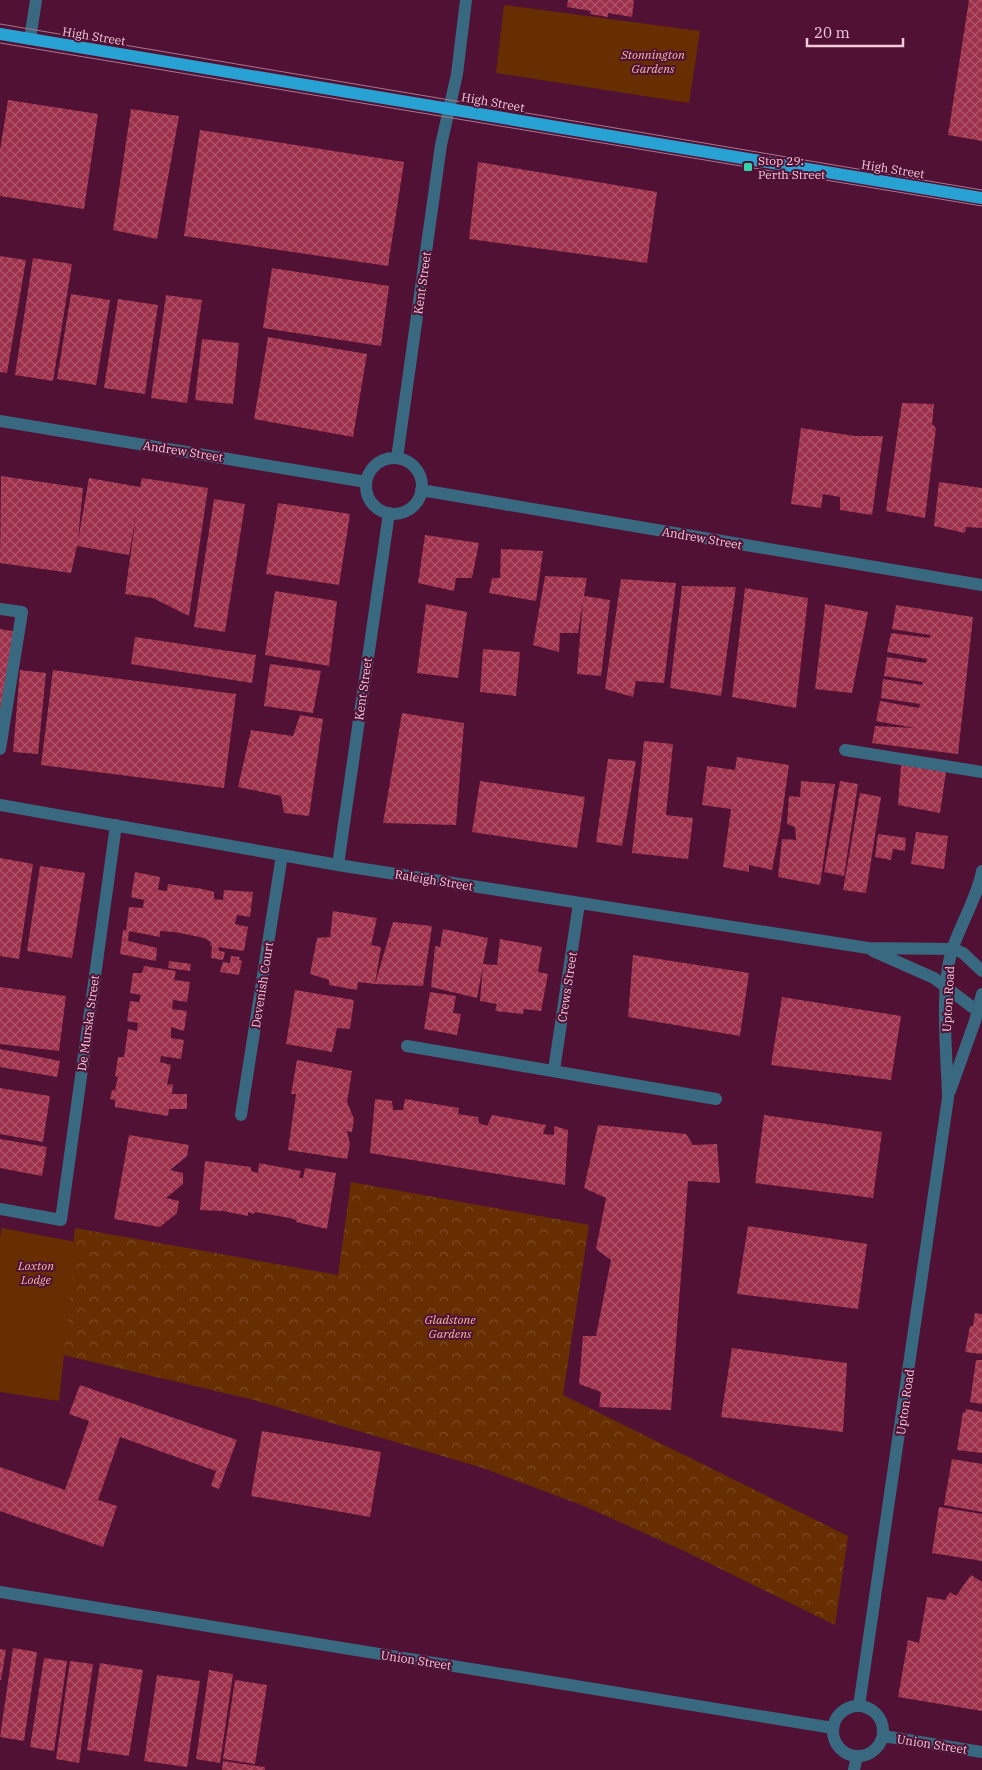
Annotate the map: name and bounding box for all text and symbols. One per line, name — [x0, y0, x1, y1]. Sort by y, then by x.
scale bar — [807, 15, 903, 47]
text: 20 m — [814, 23, 850, 42]
street label: High Street — [61, 24, 127, 48]
park label: Stonnington Gardens — [620, 47, 685, 76]
street label: High Street — [460, 89, 526, 115]
place label: Stop 29: Perth Street — [758, 153, 825, 182]
street label: High Street — [860, 157, 926, 181]
marker: Stop 29: Perth Street — [742, 161, 754, 173]
street label: Kent Street — [410, 251, 434, 315]
street label: Andrew Street — [142, 437, 224, 465]
street label: Andrew Street — [661, 524, 743, 552]
street label: Kent Street — [351, 657, 375, 721]
street label: Raleigh Street — [394, 866, 474, 894]
street label: Devenish Court — [248, 941, 276, 1029]
street label: Crews Street — [554, 951, 580, 1023]
street label: Upton Road — [939, 966, 957, 1032]
street label: De Murska Street — [74, 974, 102, 1072]
park label: Loxton Lodge — [17, 1258, 54, 1287]
park label: Gladstone Gardens — [424, 1312, 476, 1341]
street label: Upton Road — [893, 1368, 917, 1436]
street label: Union Street — [380, 1647, 452, 1673]
street label: Union Street — [896, 1731, 968, 1757]

